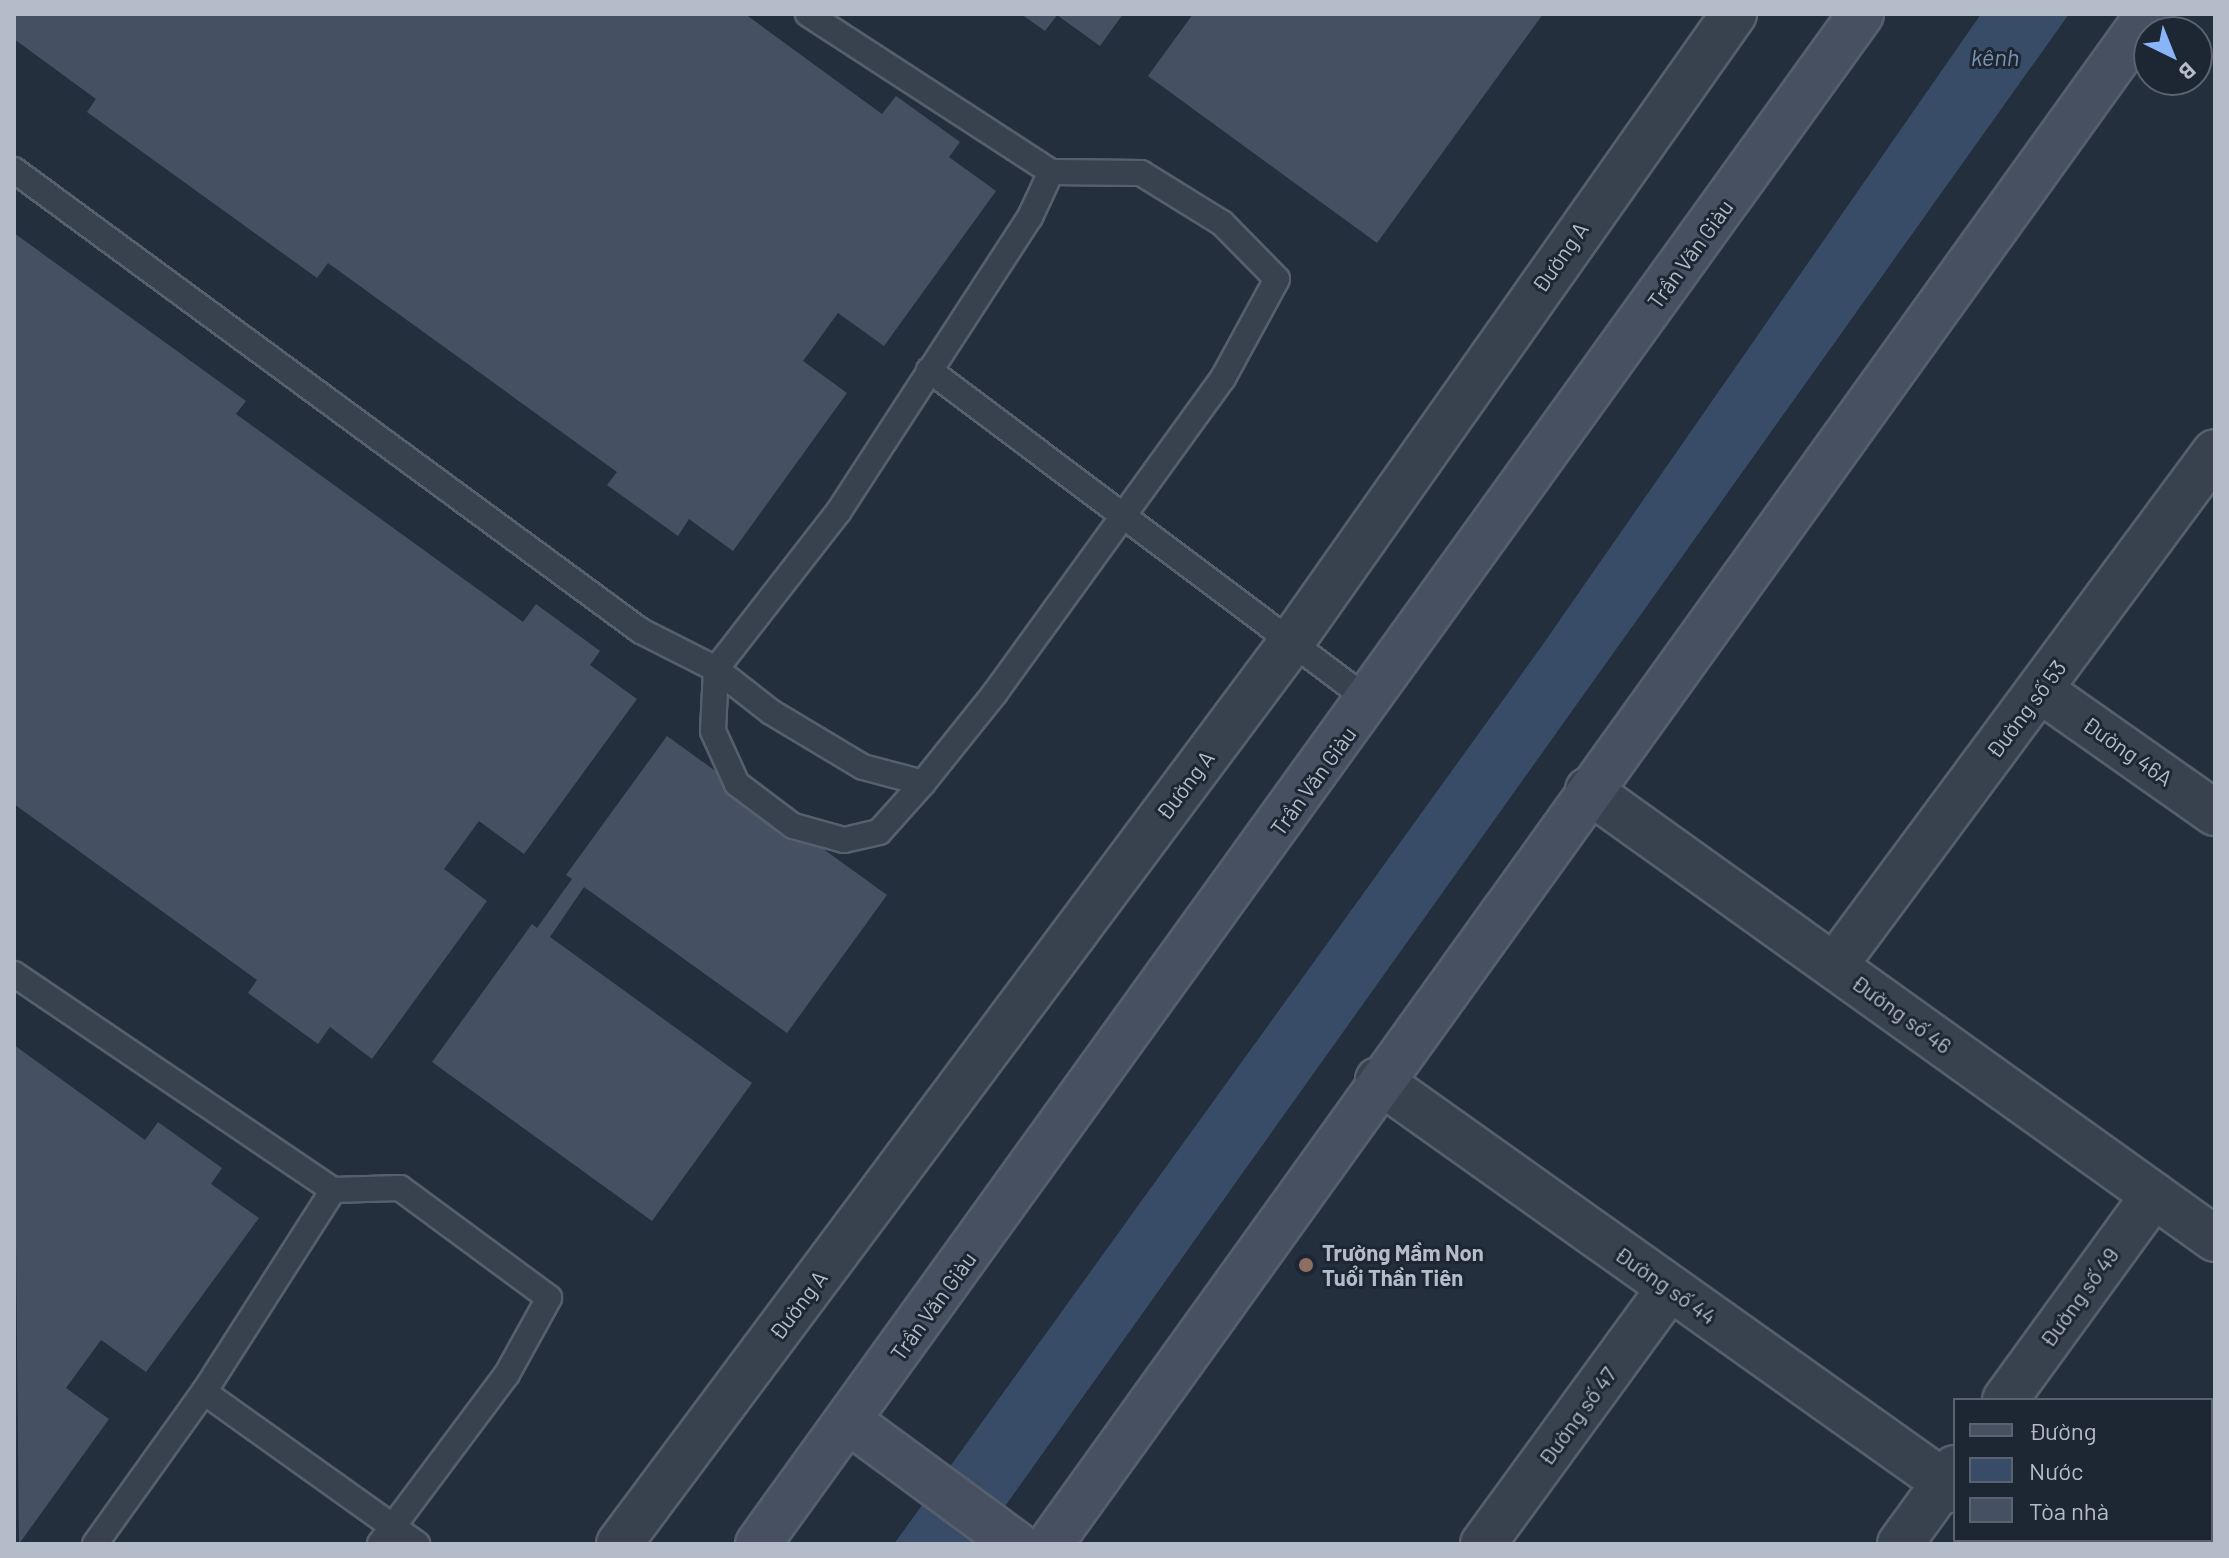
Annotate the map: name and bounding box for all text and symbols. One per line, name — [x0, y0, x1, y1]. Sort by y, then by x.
north arrow — [2133, 16, 2213, 96]
water label: kênh — [1971, 43, 2019, 71]
text: B — [2174, 58, 2202, 86]
street label: Trần Văn Giàu — [1642, 194, 1738, 314]
street label: Đường A — [1526, 217, 1594, 297]
street label: Đường số 53 — [1981, 655, 2071, 763]
street label: Đường 46A — [2078, 711, 2178, 791]
street label: Trần Văn Giàu — [1265, 721, 1361, 841]
street label: Đường A — [1150, 745, 1220, 825]
street label: Đường số 46 — [1847, 969, 1957, 1059]
place label: Trường Mầm Non Tuổi Thần Tiên — [1322, 1239, 1484, 1290]
street label: Đường số 44 — [1610, 1241, 1722, 1329]
street label: Đường số 49 — [2034, 1242, 2124, 1352]
street label: Trần Văn Giàu — [885, 1246, 981, 1366]
marker: Trường Mầm Non Tuổi Thần Tiên — [1297, 1256, 1315, 1274]
street label: Đường A — [763, 1265, 833, 1345]
street label: Đường số 47 — [1533, 1362, 1621, 1470]
legend — [1953, 1398, 2213, 1542]
text: Đường — [2029, 1416, 2097, 1445]
text: Nước — [2029, 1456, 2084, 1485]
text: Tòa nhà — [2029, 1496, 2109, 1525]

